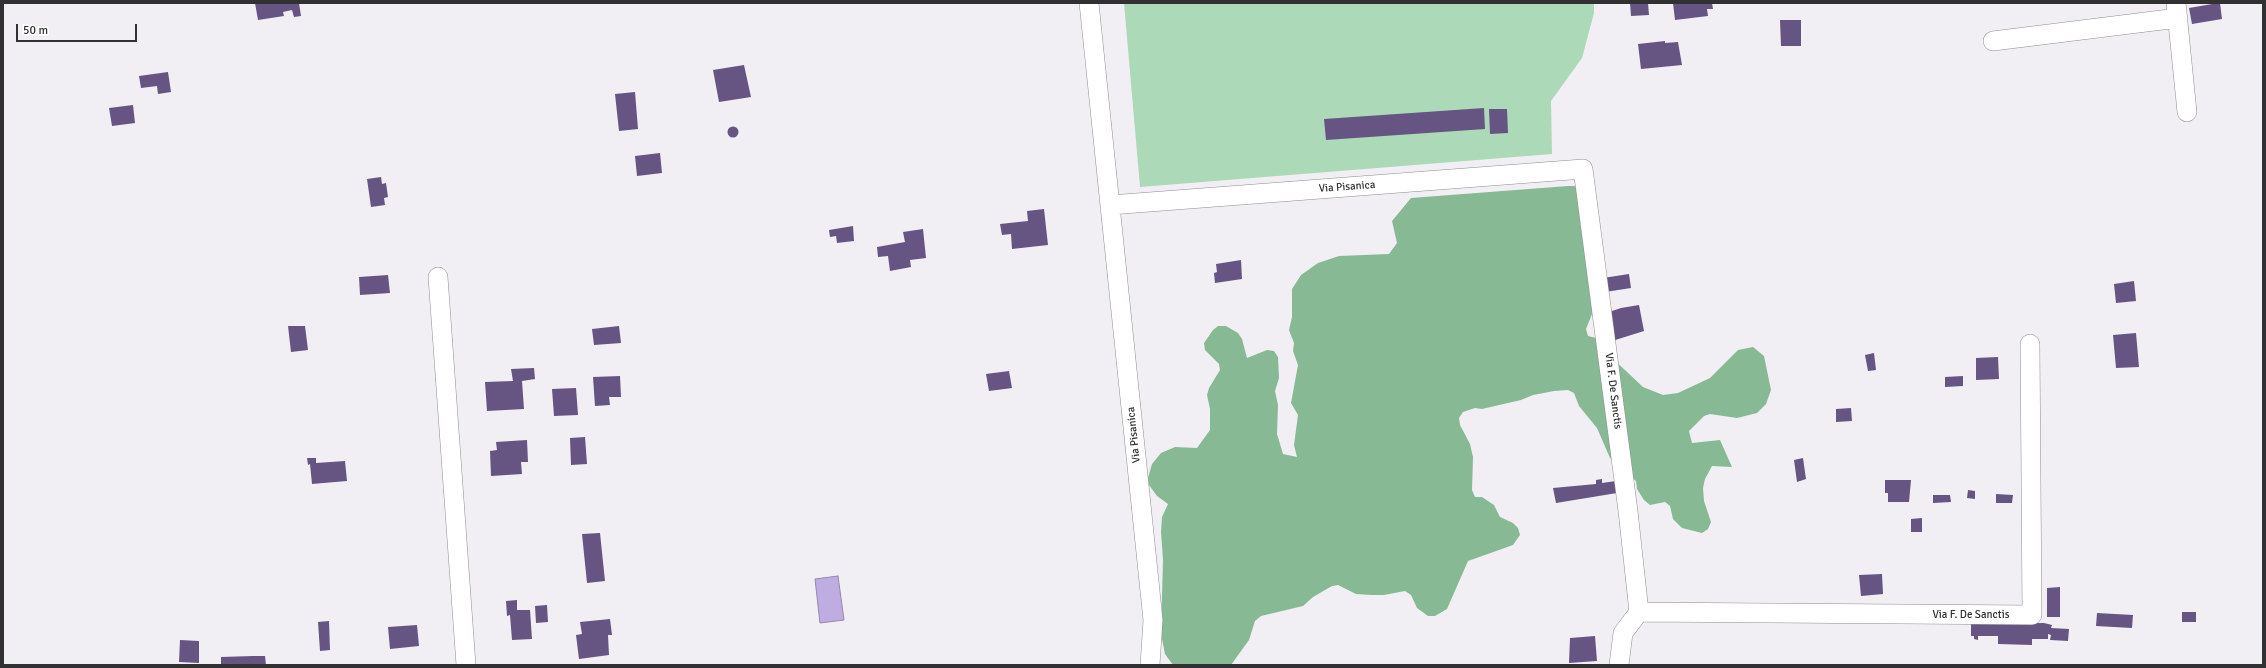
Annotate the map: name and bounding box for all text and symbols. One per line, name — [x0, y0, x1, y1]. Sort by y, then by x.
scale bar — [18, 16, 139, 42]
text: 50 m — [23, 23, 48, 38]
street label: Via Pisanica — [1318, 178, 1376, 196]
street label: Via F. De Sanctis — [1602, 352, 1624, 430]
street label: Via Pisanica — [1124, 406, 1144, 464]
street label: Via F. De Sanctis — [1933, 608, 2009, 622]

